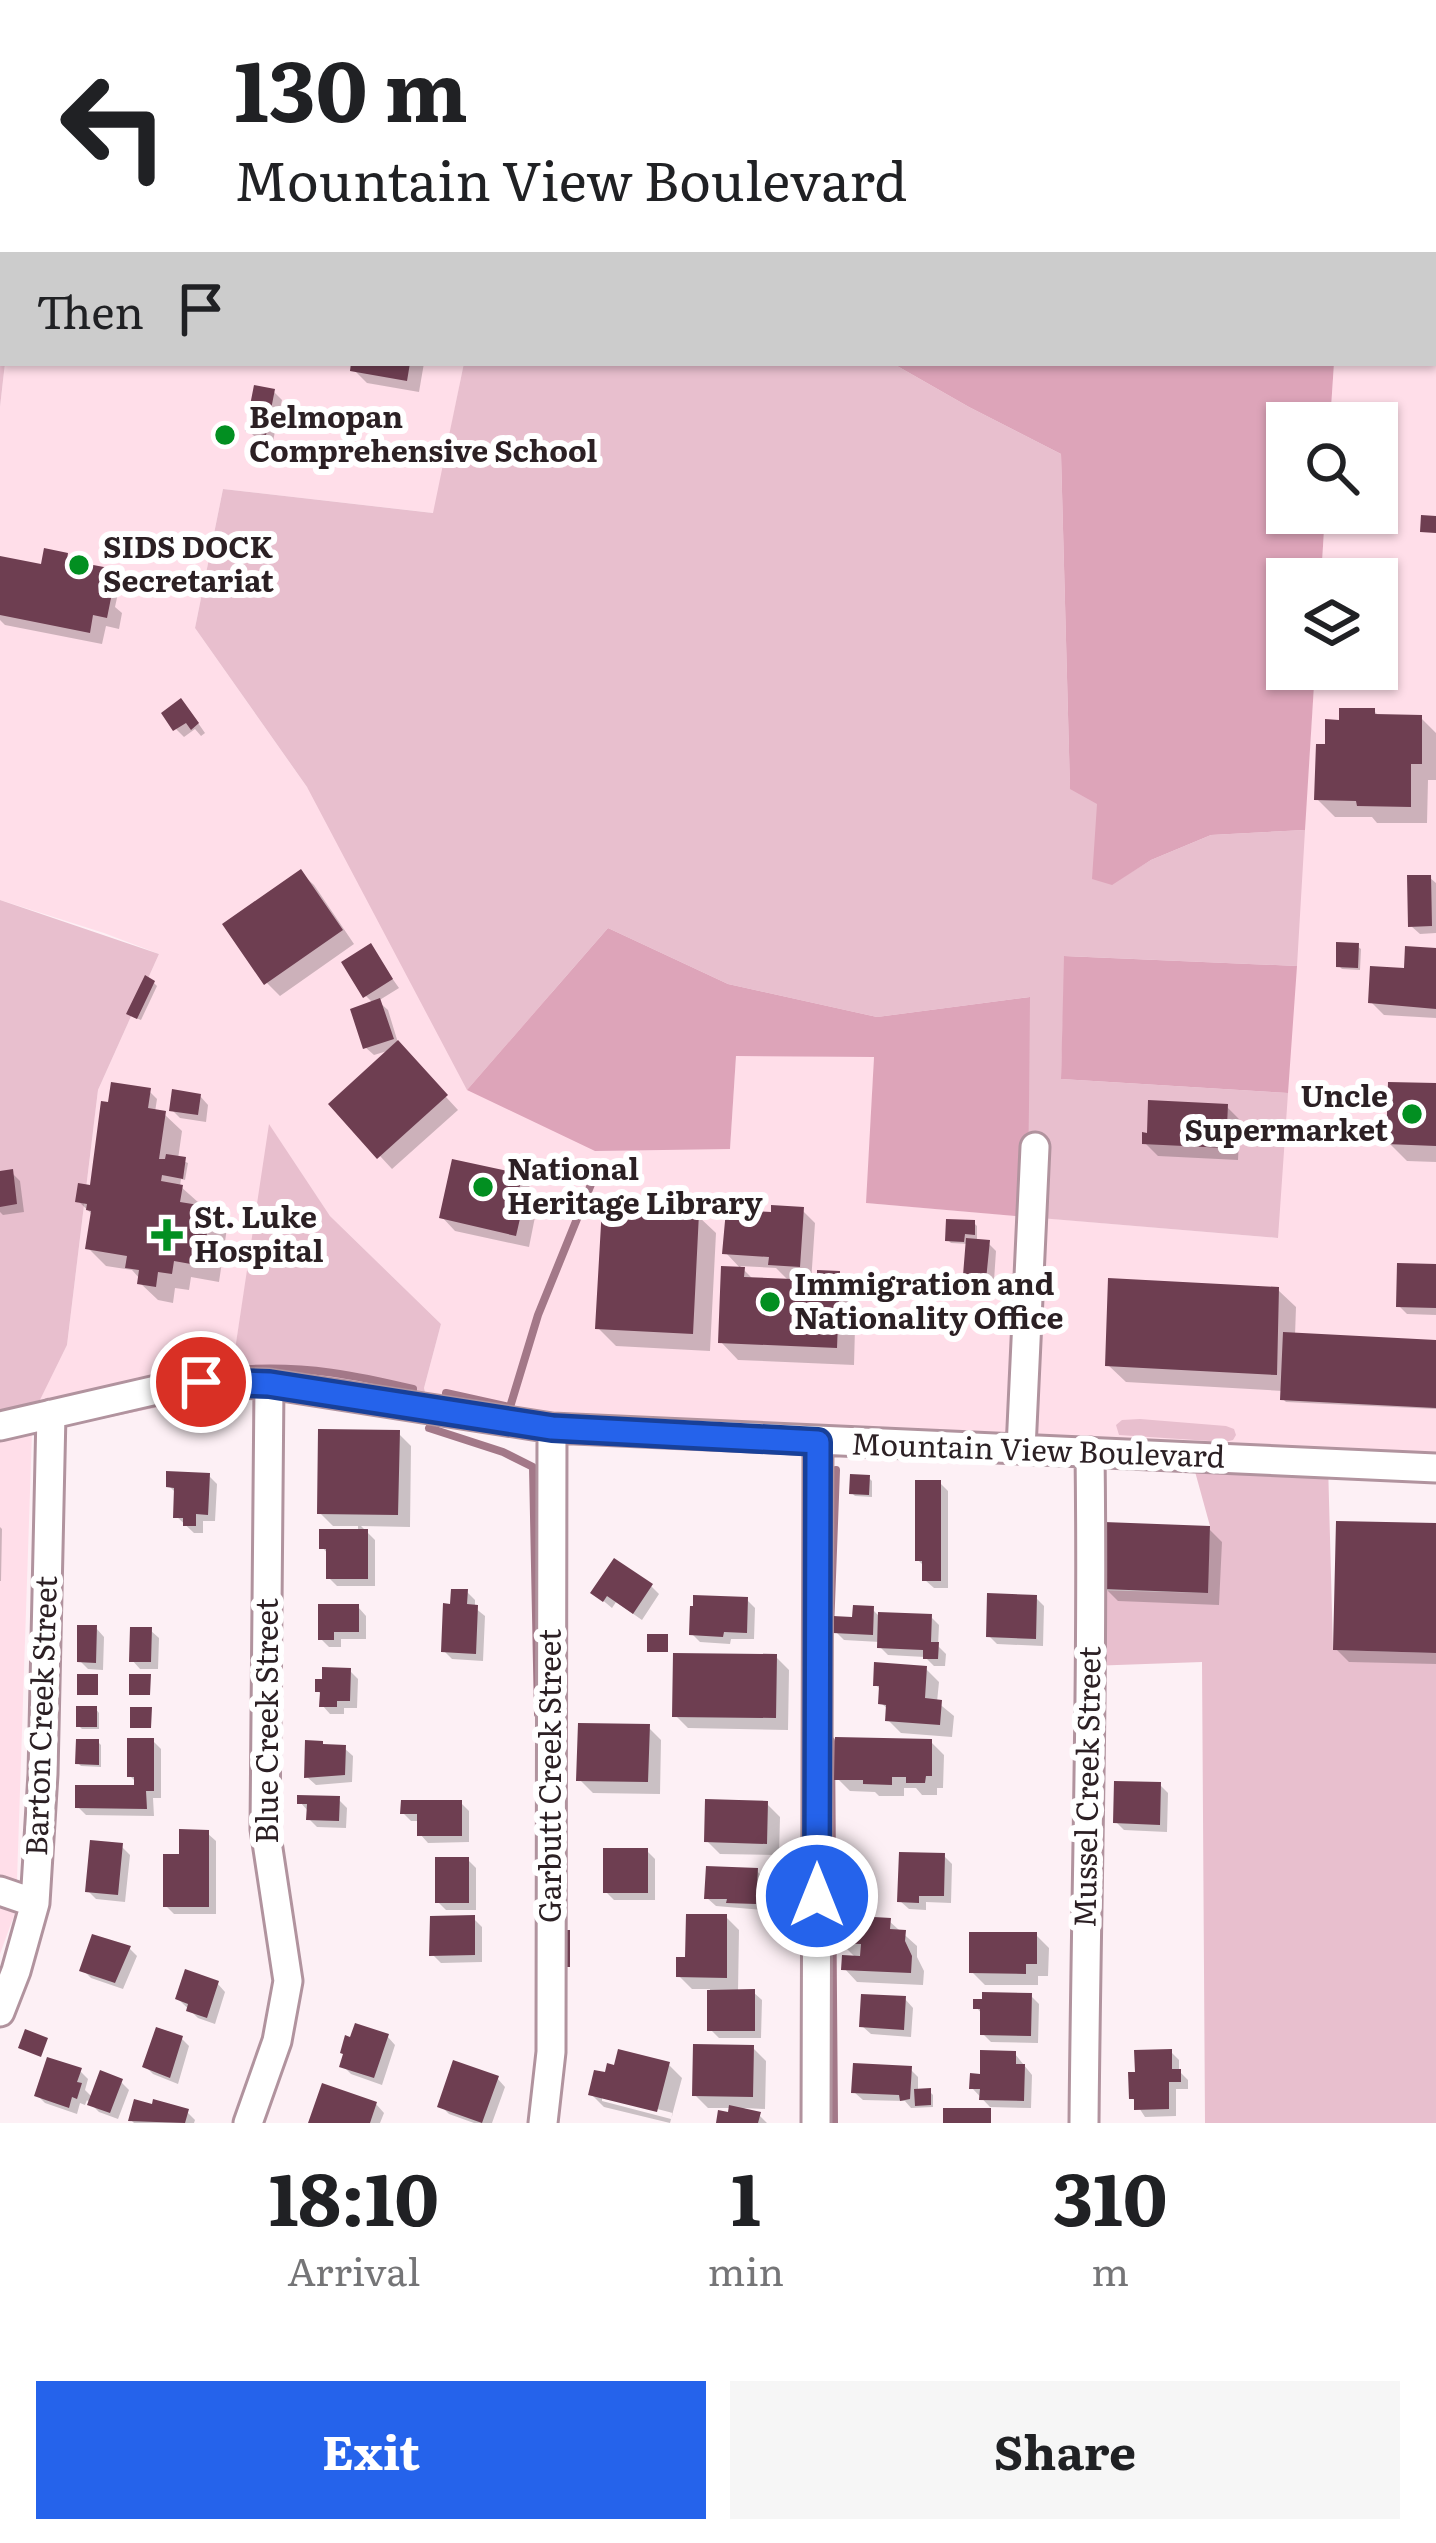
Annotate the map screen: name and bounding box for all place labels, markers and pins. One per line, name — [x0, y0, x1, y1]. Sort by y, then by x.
place label: Belmopan Comprehensive School — [249, 393, 598, 471]
marker: Belmopan Comprehensive School — [212, 422, 238, 448]
place label: SIDS DOCK Secretariat — [103, 523, 275, 601]
marker: SIDS DOCK Secretariat — [66, 552, 92, 578]
place label: Uncle Supermarket — [1185, 1072, 1389, 1150]
marker: Uncle Supermarket — [1399, 1101, 1425, 1127]
place label: National Heritage Library — [507, 1145, 763, 1223]
marker: National Heritage Library — [470, 1174, 496, 1200]
place label: St. Luke Hospital — [194, 1193, 324, 1271]
marker: St. Luke Hospital — [151, 1219, 183, 1251]
place label: Immigration and Nationality Office — [794, 1260, 1063, 1338]
marker: Immigration and Nationality Office — [757, 1289, 783, 1315]
pin — [150, 1331, 252, 1433]

